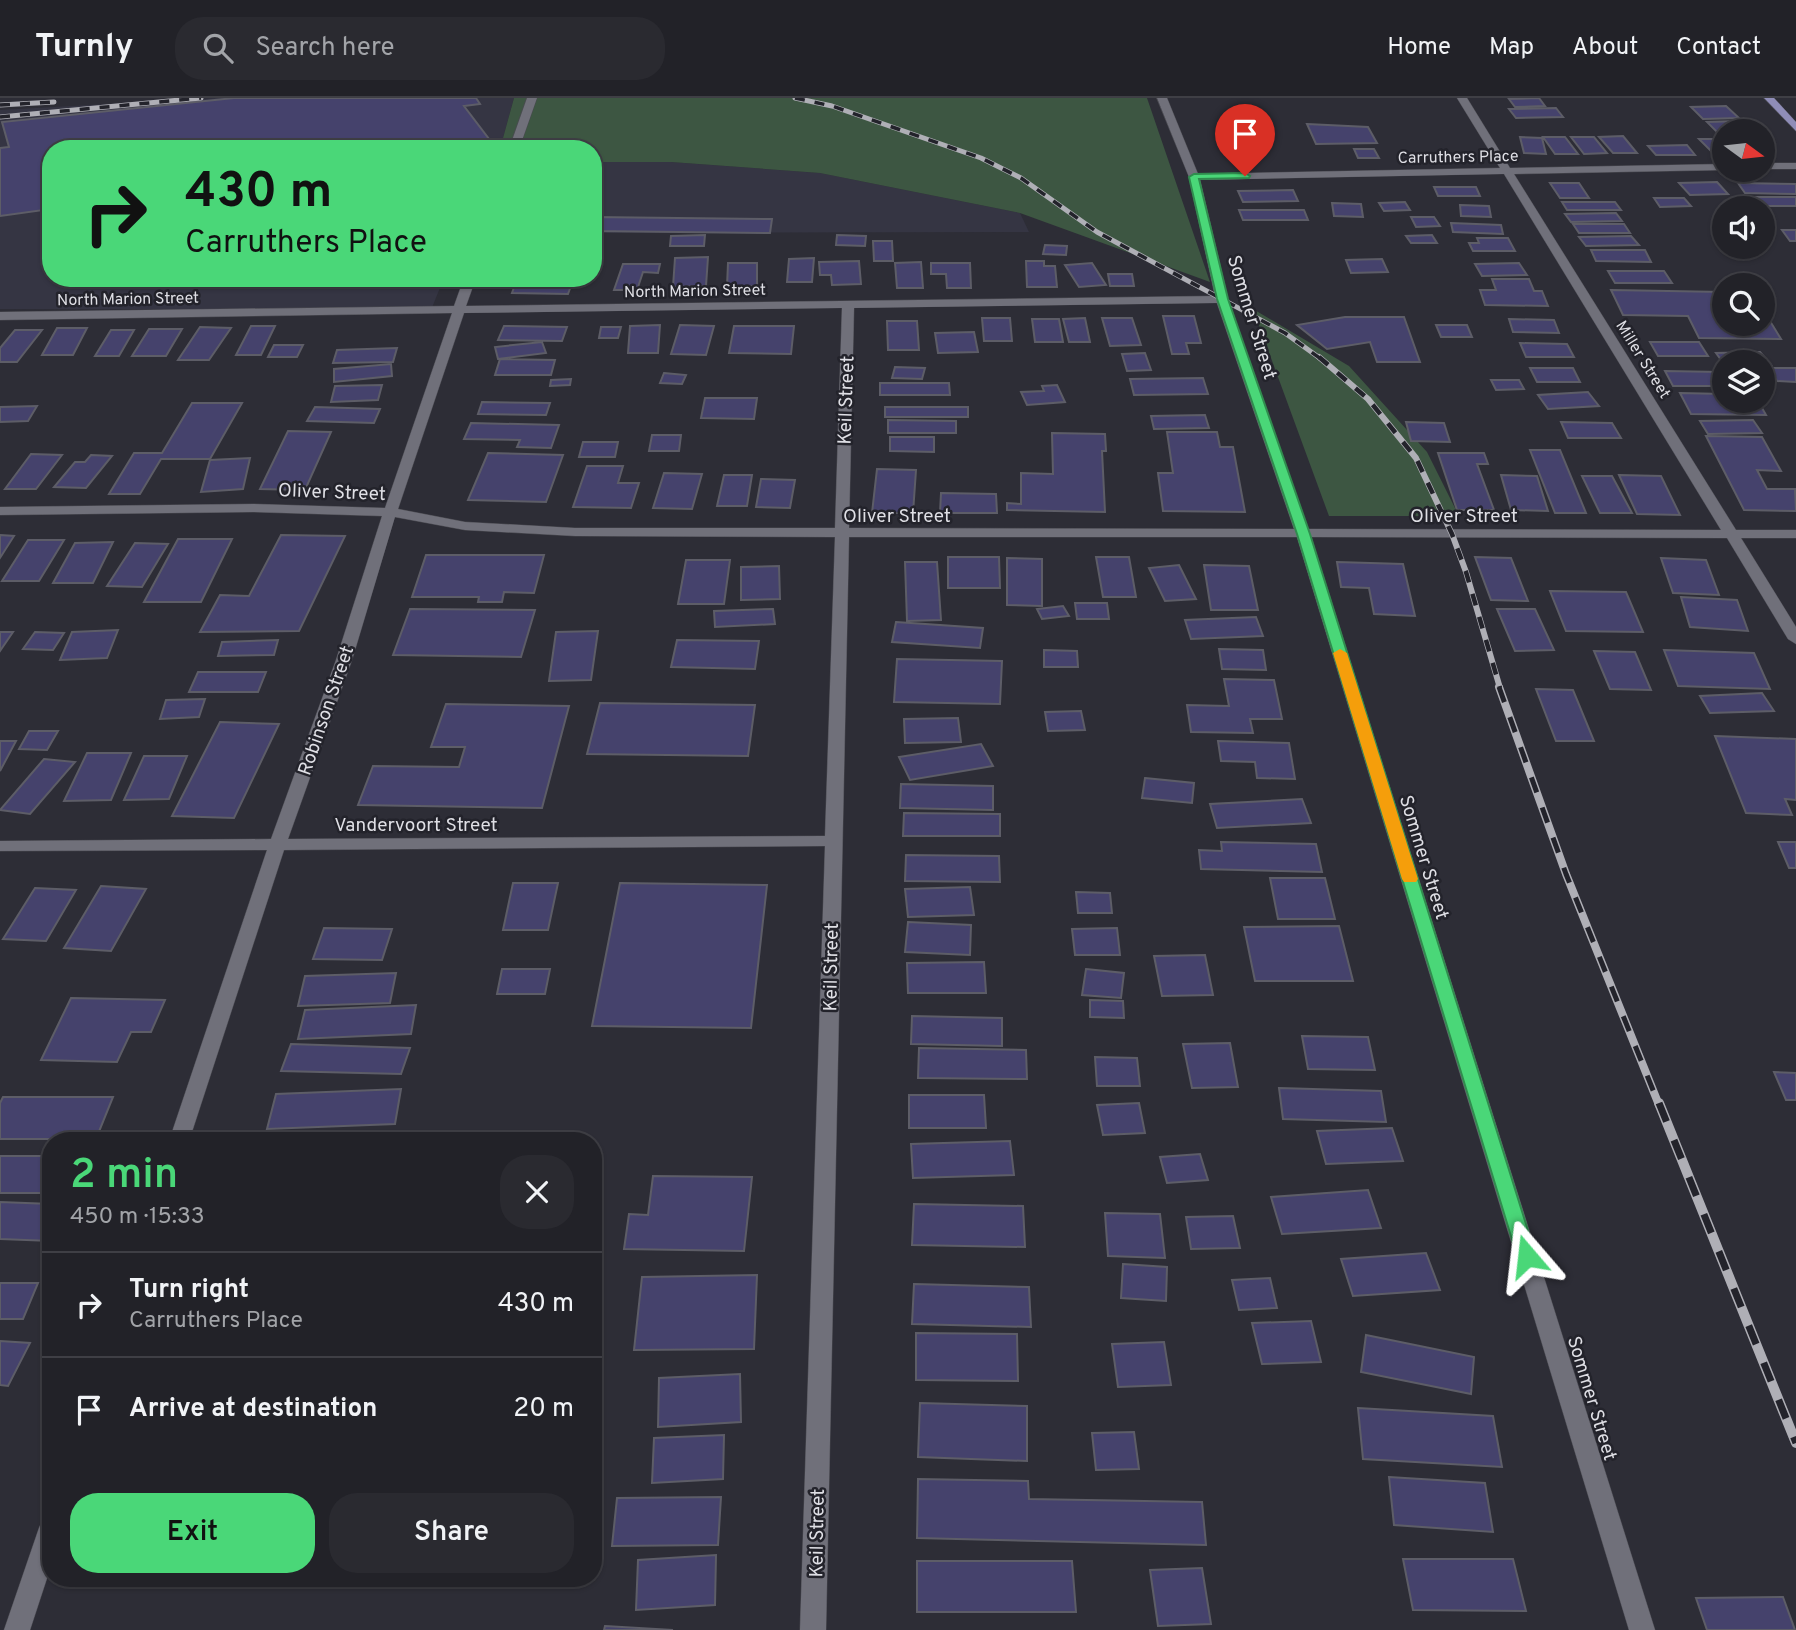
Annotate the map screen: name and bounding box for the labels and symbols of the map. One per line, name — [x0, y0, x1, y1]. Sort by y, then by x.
pin — [1215, 104, 1275, 176]
north arrow — [1712, 119, 1774, 182]
street label: Carruthers Place — [1397, 147, 1519, 169]
street label: Sommer Street — [1221, 252, 1281, 383]
street label: North Marion Street — [624, 281, 766, 303]
street label: North Marion Street — [57, 289, 199, 311]
street label: Miller Street — [1610, 317, 1674, 403]
street label: Keil Street — [833, 355, 861, 445]
street label: Oliver Street — [278, 479, 386, 507]
street label: Oliver Street — [843, 505, 951, 529]
street label: Oliver Street — [1410, 505, 1518, 529]
street label: Robinson Street — [293, 643, 360, 779]
street label: Sommer Street — [1393, 792, 1453, 923]
street label: Vandervoort Street — [334, 814, 498, 838]
street label: Keil Street — [819, 922, 845, 1012]
position arrow — [1490, 1219, 1564, 1293]
street label: Sommer Street — [1561, 1333, 1621, 1464]
street label: Keil Street — [805, 1488, 831, 1578]

